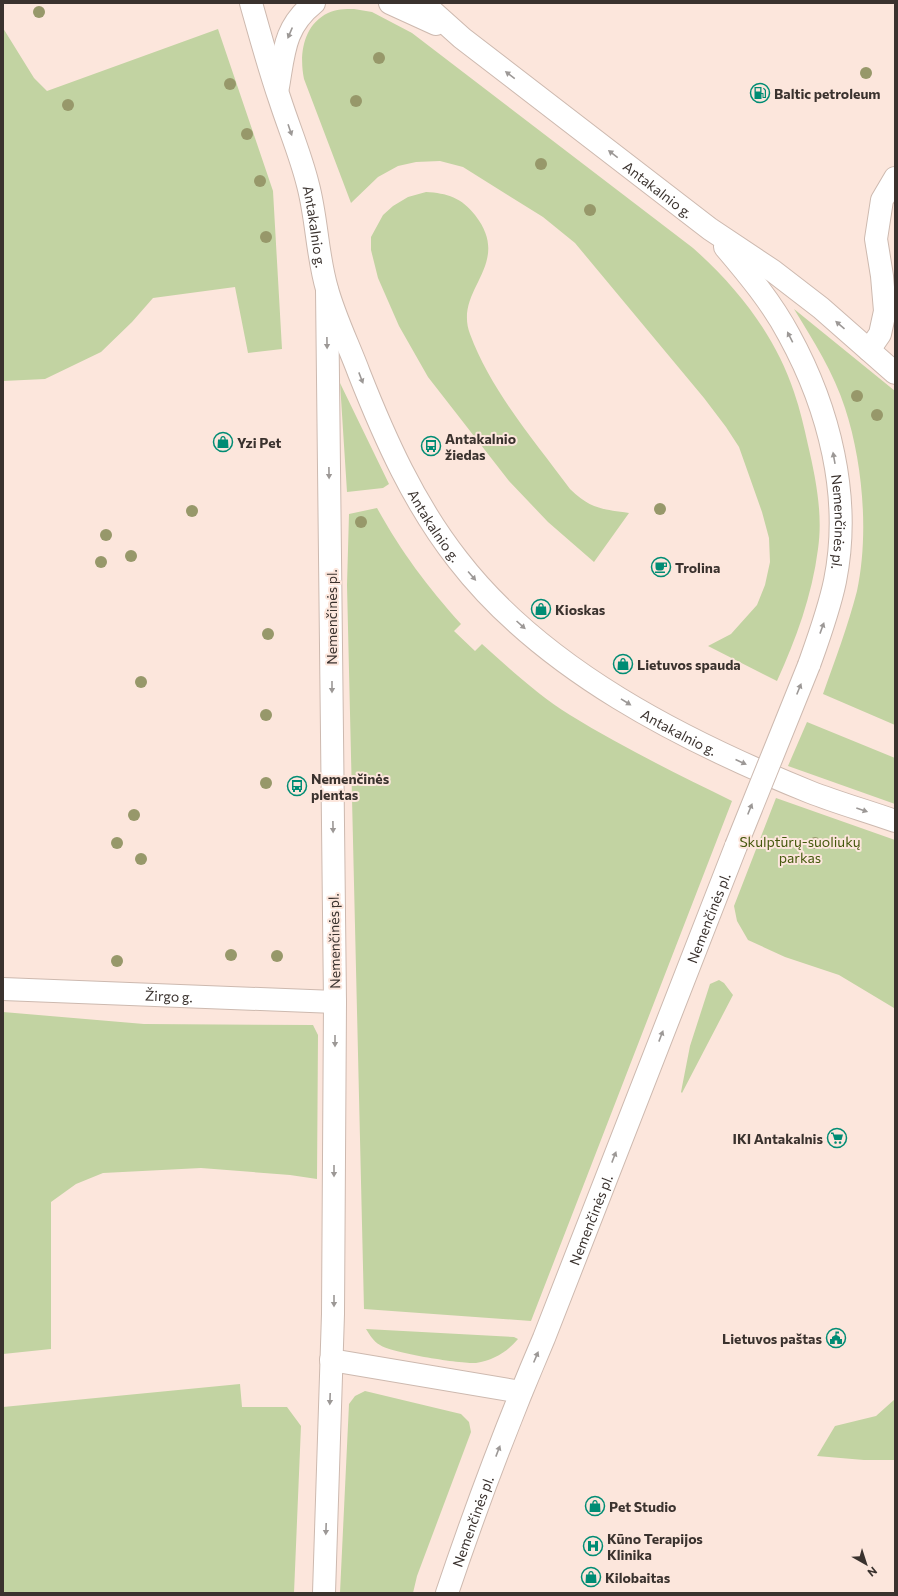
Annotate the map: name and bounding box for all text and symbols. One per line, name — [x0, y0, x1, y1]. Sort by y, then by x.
one-way arrow — [287, 27, 294, 39]
one-way arrow — [504, 70, 515, 79]
fuel station icon: Baltic petroleum — [749, 82, 771, 104]
place label: Baltic petroleum — [774, 85, 881, 102]
one-way arrow — [287, 124, 293, 136]
one-way arrow — [607, 150, 618, 158]
street label: Antakalnio g. — [620, 157, 696, 221]
street label: Antakalnio g. — [300, 184, 330, 269]
one-way arrow — [835, 320, 845, 329]
one-way arrow — [787, 331, 793, 342]
one-way arrow — [324, 337, 330, 350]
one-way arrow — [359, 373, 365, 385]
place label: Antakalnio žiedas — [445, 430, 516, 463]
shop icon: Yzi Pet — [212, 431, 234, 453]
place label: Yzi Pet — [237, 434, 282, 451]
bus stop icon: Antakalnio žiedas — [420, 435, 442, 457]
one-way arrow — [831, 452, 837, 465]
one-way arrow — [326, 467, 332, 480]
street label: Nemenčinės pl. — [829, 473, 849, 571]
street label: Antakalnio g. — [405, 486, 464, 565]
cafe icon: Trolina — [650, 556, 672, 578]
place label: Trolina — [675, 559, 720, 576]
street label: Nemenčinės pl. — [323, 569, 340, 665]
one-way arrow — [467, 571, 476, 581]
shop icon: Kioskas — [530, 598, 552, 620]
place label: Kioskas — [555, 601, 606, 618]
one-way arrow — [515, 621, 526, 630]
one-way arrow — [819, 622, 825, 634]
shop icon: Lietuvos spauda — [612, 653, 634, 675]
place label: Lietuvos spauda — [637, 656, 741, 673]
one-way arrow — [328, 681, 335, 693]
one-way arrow — [796, 682, 802, 694]
one-way arrow — [620, 698, 632, 705]
street label: Antakalnio g. — [638, 705, 720, 758]
one-way arrow — [735, 759, 747, 765]
place label: Nemenčinės plentas — [311, 770, 390, 803]
bus stop icon: Nemenčinės plentas — [286, 775, 308, 797]
one-way arrow — [748, 803, 754, 815]
one-way arrow — [856, 807, 868, 813]
one-way arrow — [330, 821, 336, 834]
park label: Skulptūrų-suoliukų parkas — [739, 833, 861, 866]
street label: Nemenčinės pl. — [683, 870, 733, 965]
street label: Nemenčinės pl. — [325, 893, 343, 989]
street label: Žirgo g. — [145, 986, 193, 1005]
one-way arrow — [658, 1030, 664, 1042]
one-way arrow — [332, 1035, 338, 1048]
supermarket icon: IKI Antakalnis — [826, 1127, 848, 1149]
place label: IKI Antakalnis — [733, 1130, 823, 1147]
one-way arrow — [611, 1151, 617, 1163]
one-way arrow — [331, 1165, 337, 1178]
street label: Nemenčinės pl. — [565, 1172, 616, 1267]
one-way arrow — [330, 1295, 337, 1307]
public building icon: Lietuvos paštas — [825, 1327, 847, 1349]
place label: Lietuvos paštas — [722, 1330, 822, 1347]
one-way arrow — [533, 1351, 539, 1362]
one-way arrow — [327, 1393, 333, 1406]
one-way arrow — [496, 1445, 502, 1457]
street label: Nemenčinės pl. — [448, 1473, 496, 1569]
shop icon: Pet Studio — [584, 1495, 606, 1517]
place label: Pet Studio — [609, 1498, 676, 1515]
one-way arrow — [323, 1523, 329, 1536]
place label: Kūno Terapijos Klinika — [607, 1530, 703, 1563]
hospital icon: Kūno Terapijos Klinika — [582, 1535, 604, 1557]
north arrow — [846, 1544, 886, 1584]
text: N — [865, 1565, 880, 1580]
shop icon: Kilobaitas — [580, 1566, 602, 1588]
place label: Kilobaitas — [605, 1569, 671, 1586]

